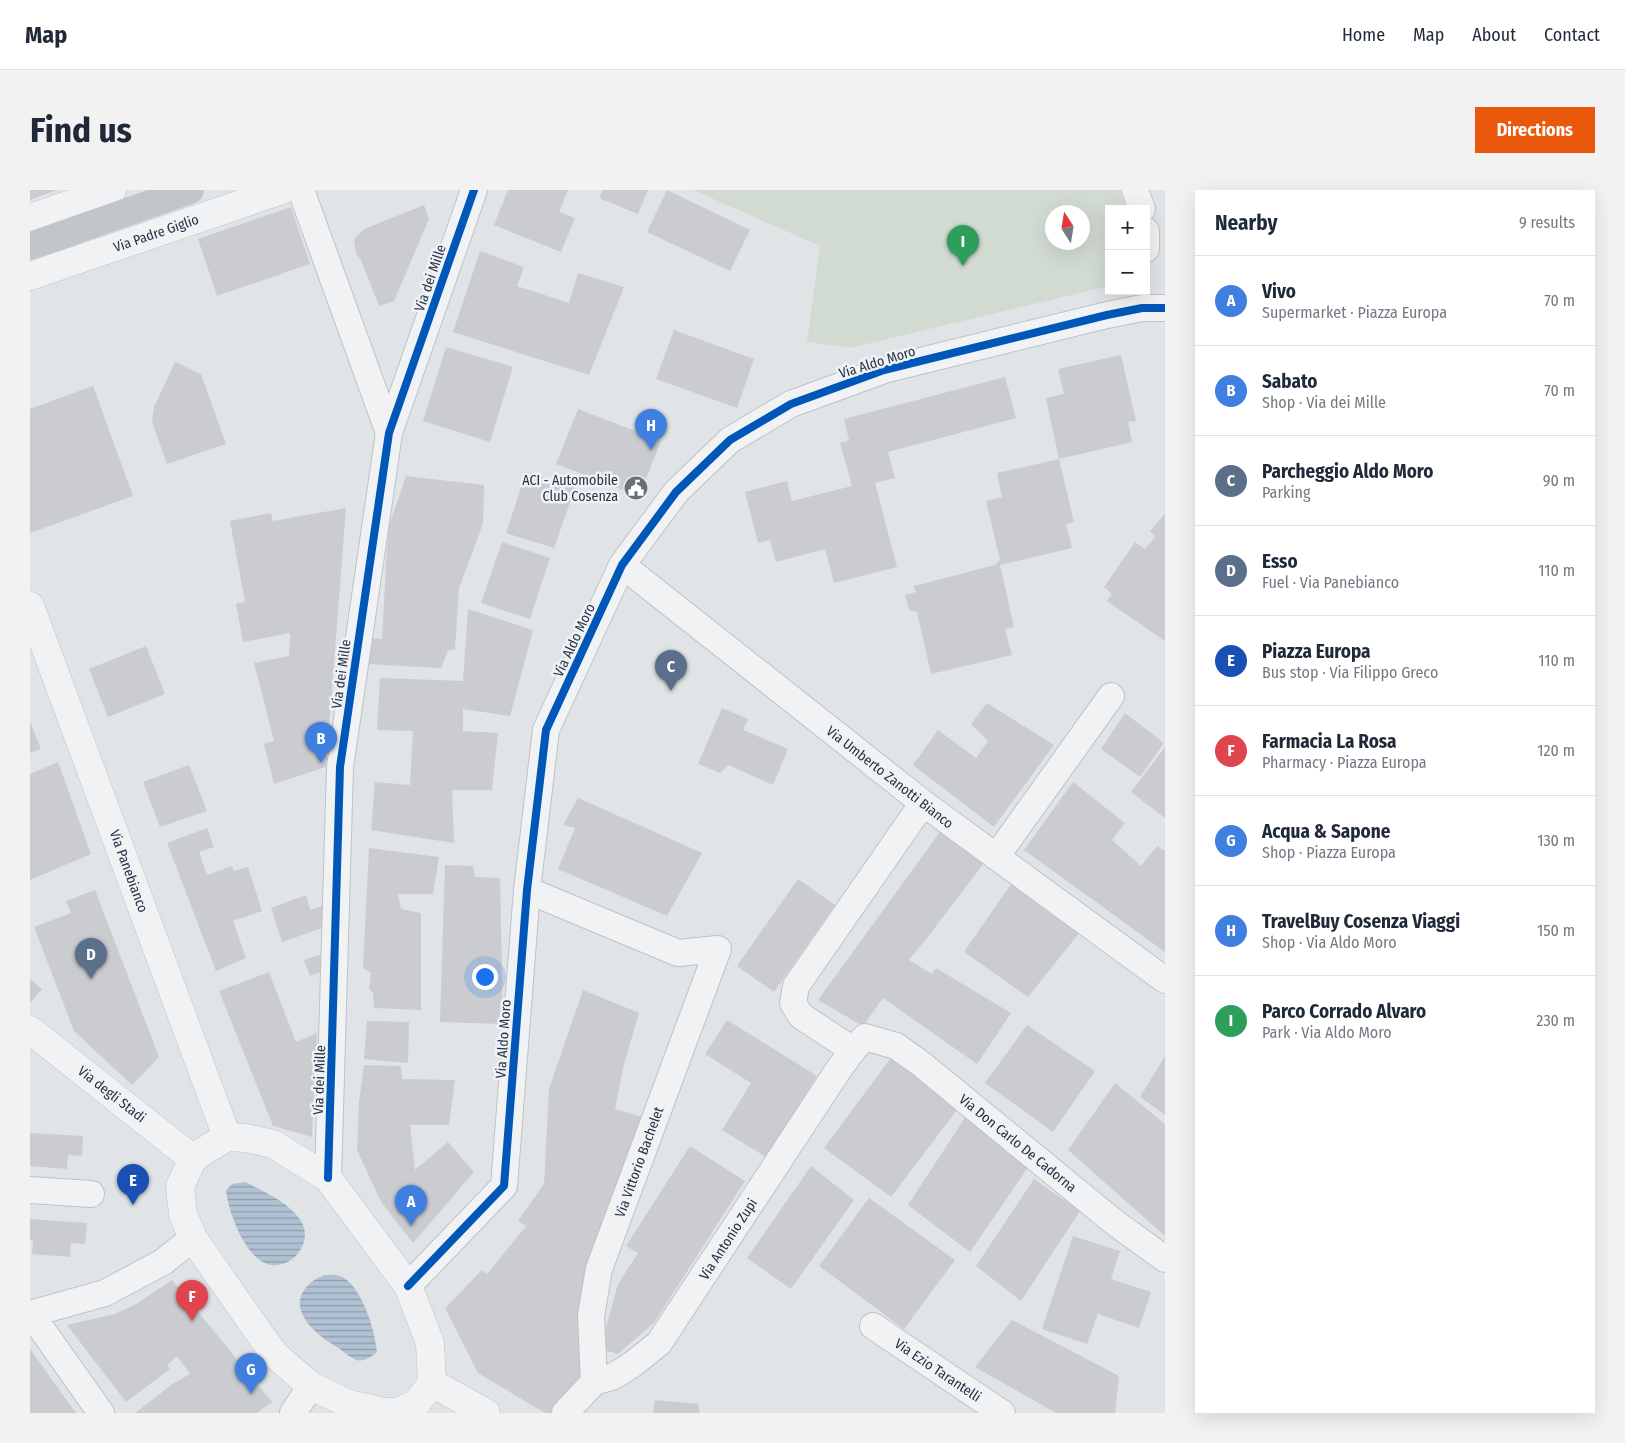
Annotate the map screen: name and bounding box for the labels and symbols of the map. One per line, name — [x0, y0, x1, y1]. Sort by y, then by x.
north arrow — [1045, 205, 1090, 250]
street label: Via Padre Giglio — [111, 211, 201, 256]
pin: I — [947, 225, 979, 266]
street label: Via dei Mille — [411, 242, 450, 314]
street label: Via Aldo Moro — [837, 343, 917, 382]
pin: H — [635, 409, 667, 450]
place label: ACI - Automobile Club Cosenza — [522, 472, 618, 505]
public building icon: ACI - Automobile Club Cosenza — [623, 475, 649, 501]
street label: Via Aldo Moro — [550, 601, 599, 680]
street label: Via dei Mille — [328, 638, 355, 710]
pin: C — [655, 650, 687, 691]
pin: B — [305, 722, 337, 763]
street label: Via Umberto Zanotti Bianco — [823, 723, 957, 832]
street label: Via Panebianco — [106, 827, 151, 915]
pin: D — [75, 938, 107, 979]
your location — [472, 964, 498, 990]
street label: Via Aldo Moro — [492, 999, 515, 1079]
street label: Via dei Mille — [310, 1045, 329, 1115]
street label: Via degli Stadi — [74, 1063, 149, 1126]
street label: Via Don Carlo De Cadorna — [956, 1091, 1080, 1196]
street label: Via Vittorio Bachelet — [612, 1104, 668, 1220]
pin: E — [117, 1164, 149, 1205]
pin: A — [395, 1185, 427, 1226]
street label: Via Antonio Zupi — [696, 1195, 761, 1283]
pin: F — [176, 1280, 208, 1321]
street label: Via Ezio Tarantelli — [891, 1335, 984, 1406]
pin: G — [235, 1353, 267, 1394]

